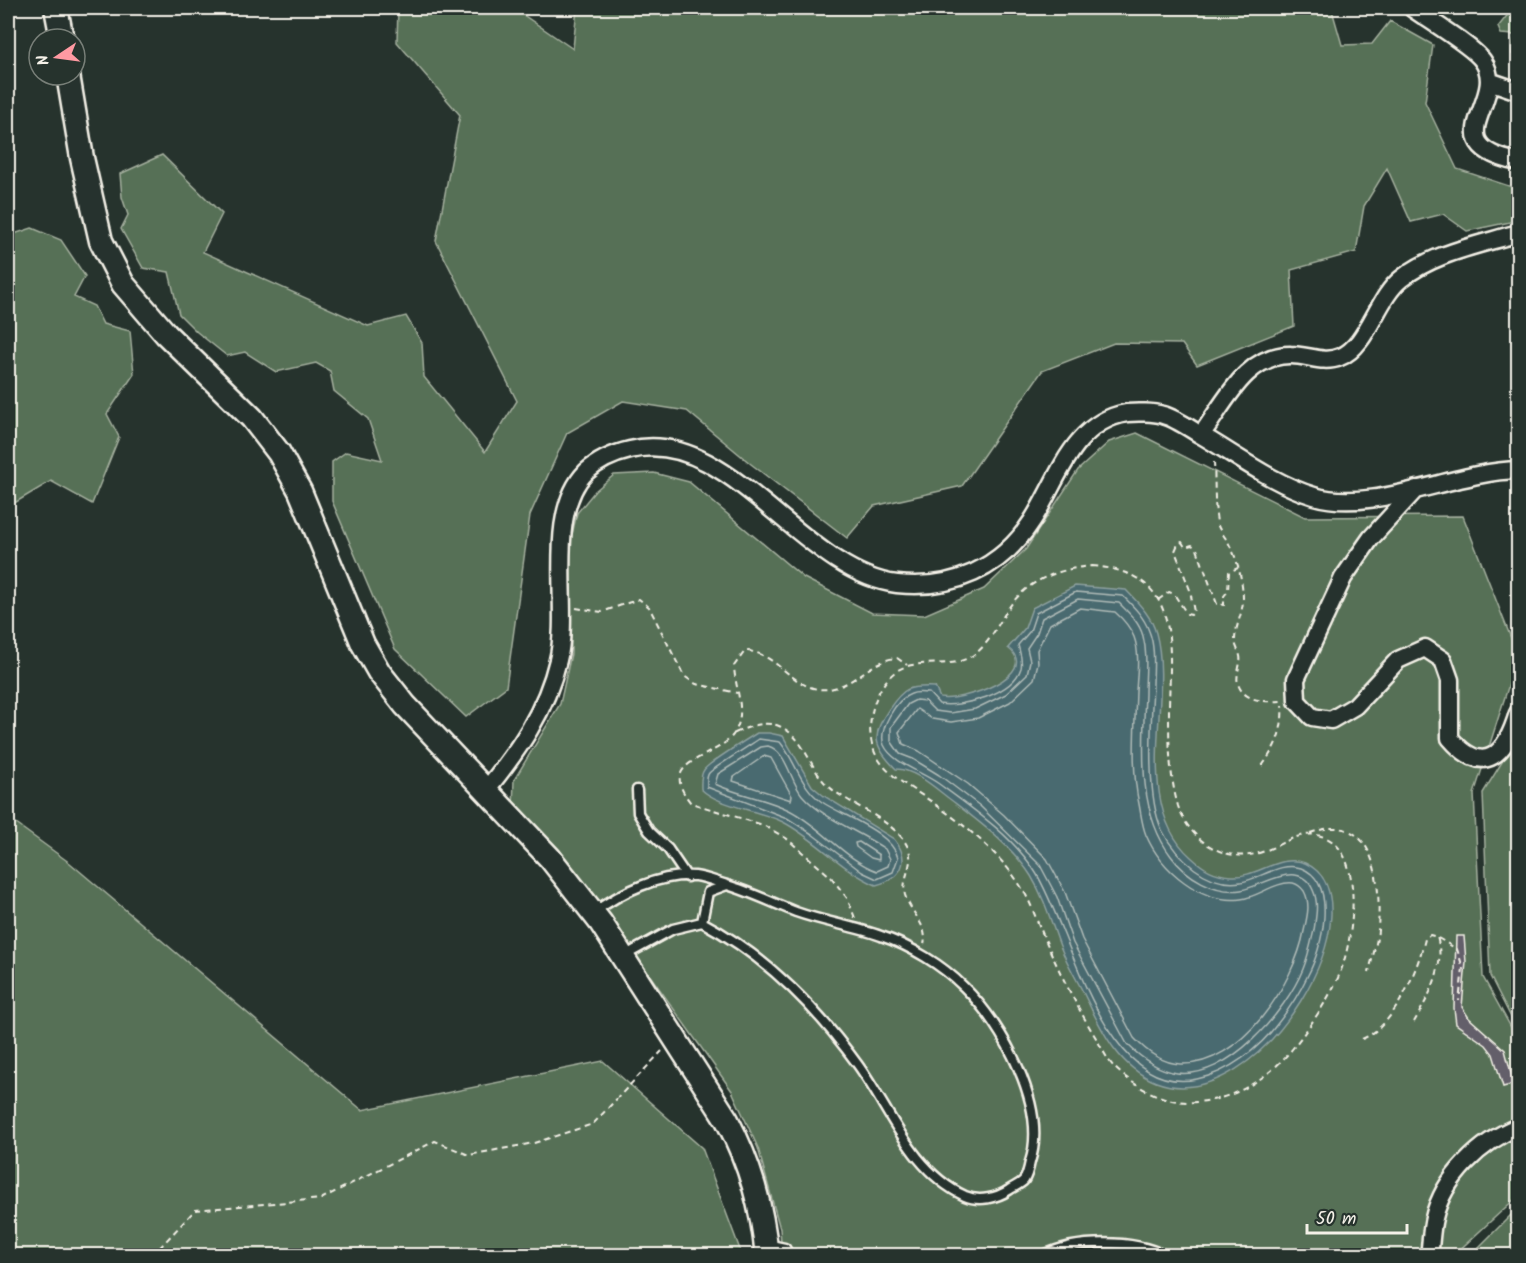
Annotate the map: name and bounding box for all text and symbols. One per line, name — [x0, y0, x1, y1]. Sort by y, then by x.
north arrow — [27, 27, 87, 87]
text: N — [31, 52, 57, 68]
scale bar — [1307, 1197, 1408, 1235]
text: 50 m — [1316, 1205, 1356, 1234]

